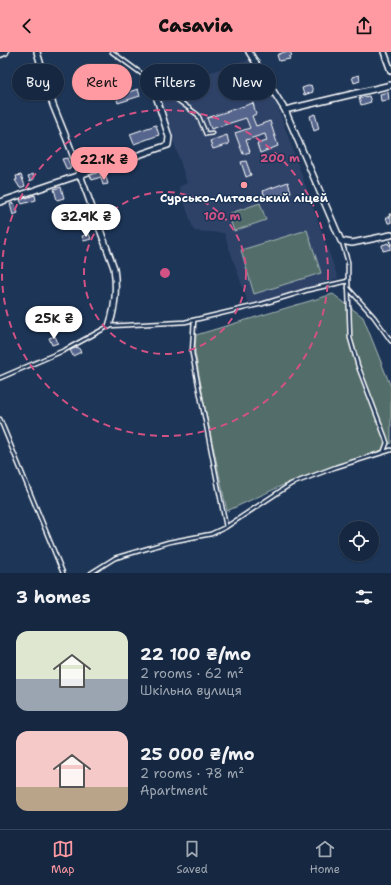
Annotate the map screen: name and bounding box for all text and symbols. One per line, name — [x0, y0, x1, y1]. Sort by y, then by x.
text: Casavia — [158, 14, 233, 38]
icon: back — [16, 15, 38, 37]
icon: share — [353, 15, 375, 37]
chip: Buy — [12, 64, 64, 100]
chip: Rent — [72, 64, 132, 100]
chip: Filters — [140, 64, 210, 100]
chip: New — [218, 64, 276, 100]
pin: 22.1K ₴ — [67, 147, 141, 181]
text: 200 m — [260, 150, 300, 166]
text: 22.1K ₴ — [80, 151, 128, 168]
marker: Сурсько-Литовський ліцей — [239, 180, 249, 190]
place label: Сурсько-Литовський ліцей — [160, 190, 329, 206]
pin: 32.9K ₴ — [49, 204, 123, 238]
text: 32.9K ₴ — [60, 208, 112, 225]
text: 100 m — [204, 208, 241, 224]
centre of rings — [158, 266, 172, 280]
pin: 25K ₴ — [26, 306, 82, 340]
text: 25K ₴ — [34, 310, 74, 327]
map controls — [339, 521, 379, 561]
button: locate — [339, 521, 379, 561]
text: 3 homes — [16, 586, 91, 608]
icon: filters — [353, 586, 375, 608]
text: 22 100 ₴/mo — [140, 643, 251, 665]
icon: home — [48, 647, 96, 695]
text: 2 rooms · 62 m² — [140, 665, 244, 682]
text: Шкільна вулиця — [140, 682, 242, 699]
text: 25 000 ₴/mo — [140, 743, 255, 765]
icon: home — [48, 747, 96, 795]
text: 2 rooms · 78 m² — [140, 765, 244, 782]
text: Apartment — [140, 782, 208, 799]
tab: Map — [51, 838, 75, 877]
tab: Saved — [177, 838, 208, 877]
tab: Home — [310, 838, 340, 877]

